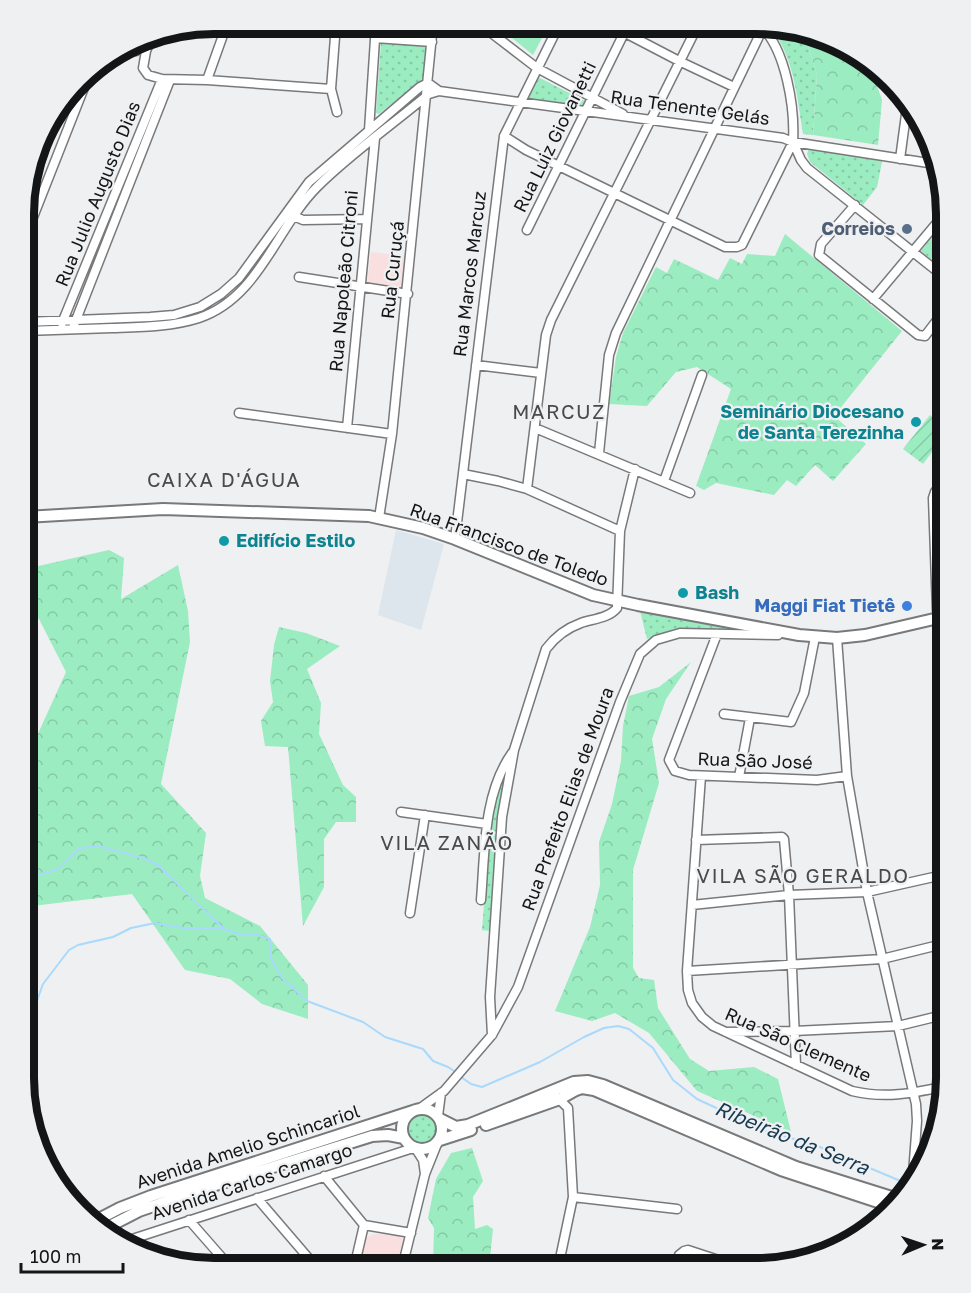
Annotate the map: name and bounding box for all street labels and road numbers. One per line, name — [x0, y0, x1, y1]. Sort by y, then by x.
street label: Rua Luiz Giovanetti — [508, 58, 600, 216]
street label: Rua Tenente Gelás — [609, 85, 771, 129]
street label: Rua Julio Augusto Dias — [50, 98, 144, 290]
street label: Rua Napoleão Citroni — [324, 189, 362, 373]
street label: Rua Marcos Marcuz — [448, 190, 490, 358]
street label: Rua Curuçá — [376, 220, 408, 320]
street label: Rua Francisco de Toledo — [407, 498, 612, 590]
street label: Rua Prefeito Elias de Moura — [516, 684, 618, 914]
street label: Rua São José — [697, 747, 813, 773]
street label: Rua São Clemente — [722, 1002, 875, 1086]
street label: Avenida Amelio Schincariol — [133, 1099, 362, 1193]
street label: Avenida Carlos Camargo — [149, 1138, 355, 1224]

